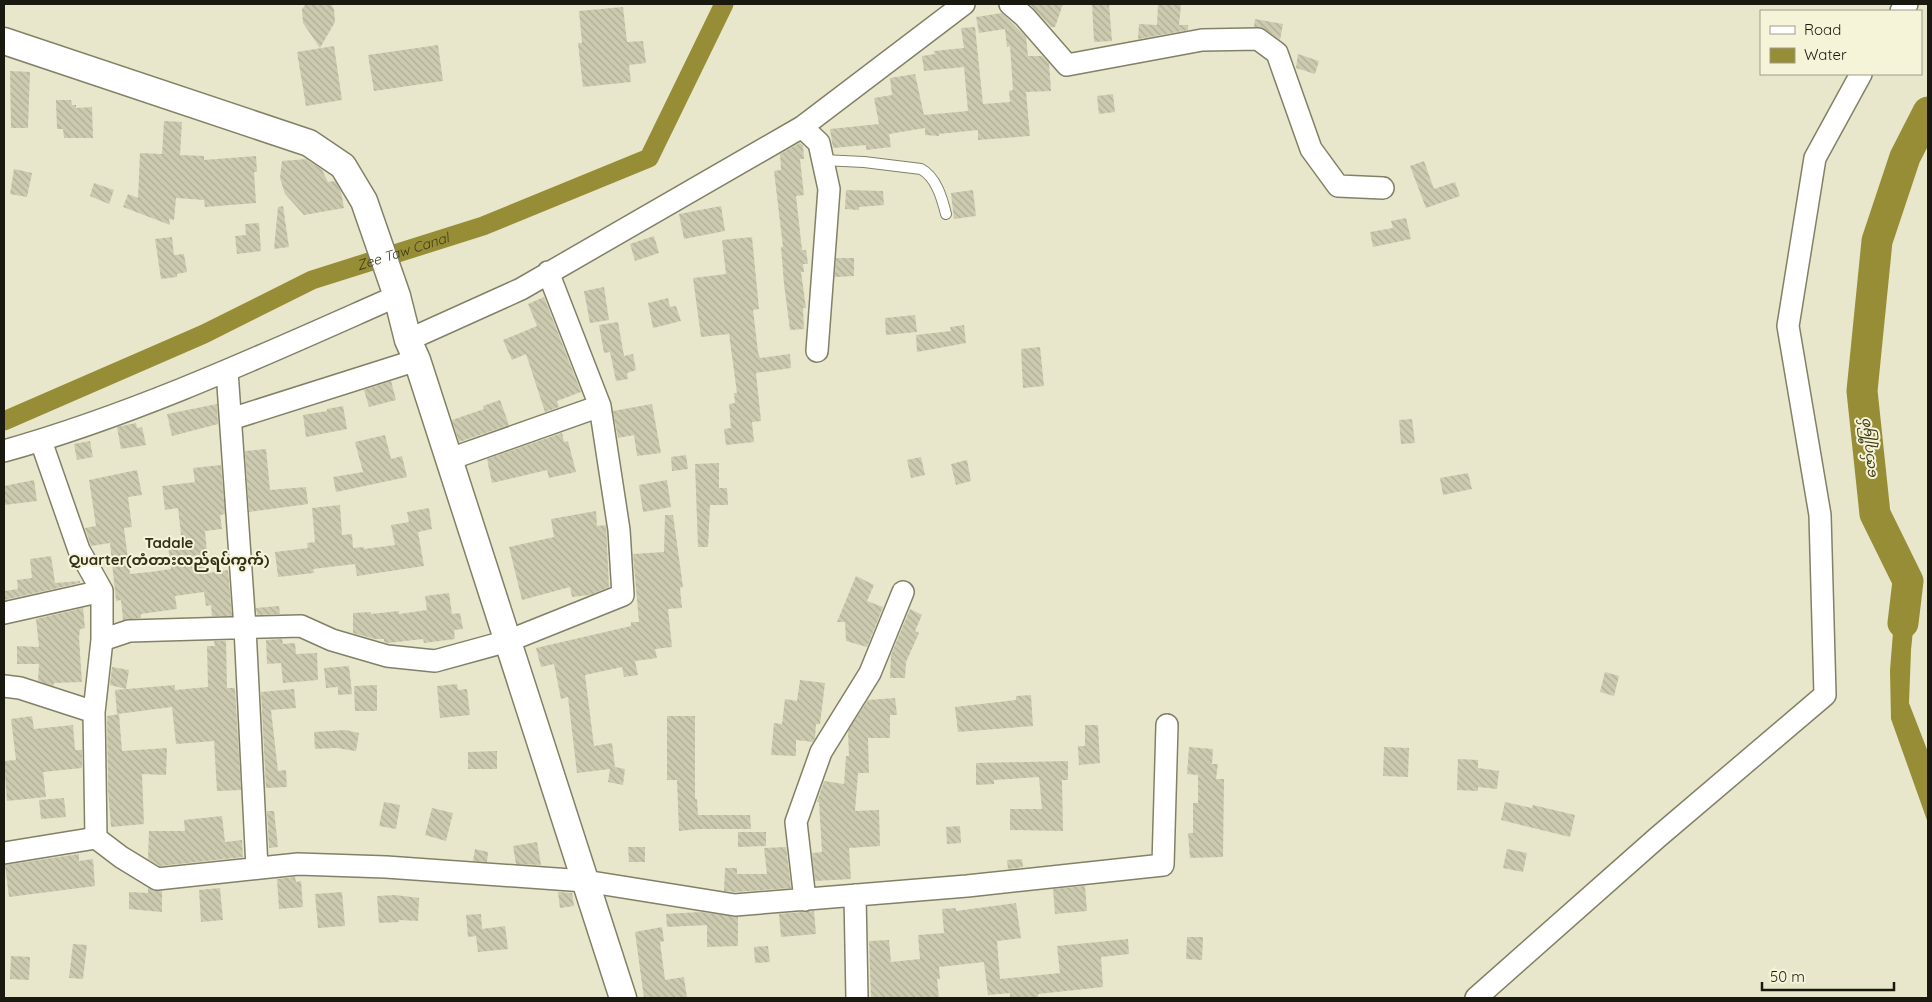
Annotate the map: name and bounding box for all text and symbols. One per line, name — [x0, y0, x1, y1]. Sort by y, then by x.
legend — [1760, 10, 1922, 75]
text: Road — [1804, 20, 1841, 39]
text: Water — [1804, 45, 1847, 64]
water label: Zee Taw Canal — [354, 228, 453, 274]
water label: ဇော်ဂျီမြစ် — [1855, 417, 1883, 480]
district label: Tadale Quarter(တံတားလည်ရပ်ကွက်) — [69, 533, 269, 572]
scale bar — [1762, 960, 1894, 992]
text: 50 m — [1770, 967, 1805, 986]

